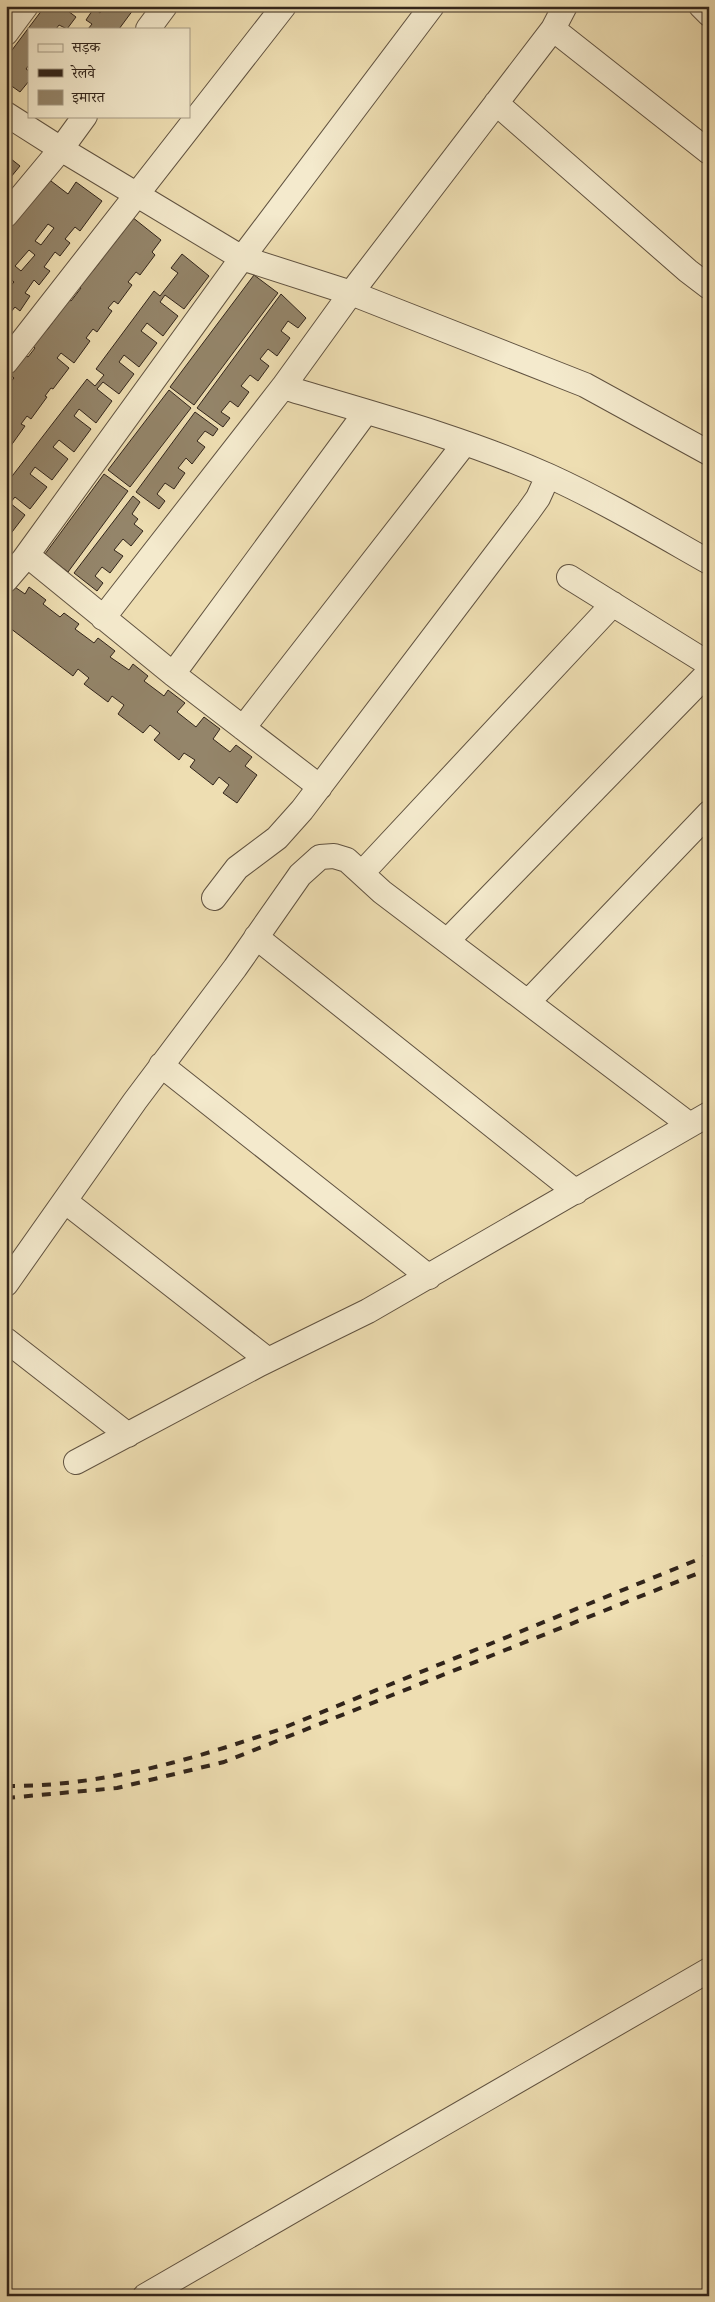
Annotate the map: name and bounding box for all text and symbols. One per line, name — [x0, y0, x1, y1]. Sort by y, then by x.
legend — [28, 28, 190, 118]
text: सड़क — [71, 37, 101, 56]
text: रेलवे — [70, 63, 96, 82]
text: इमारत — [71, 87, 106, 106]

